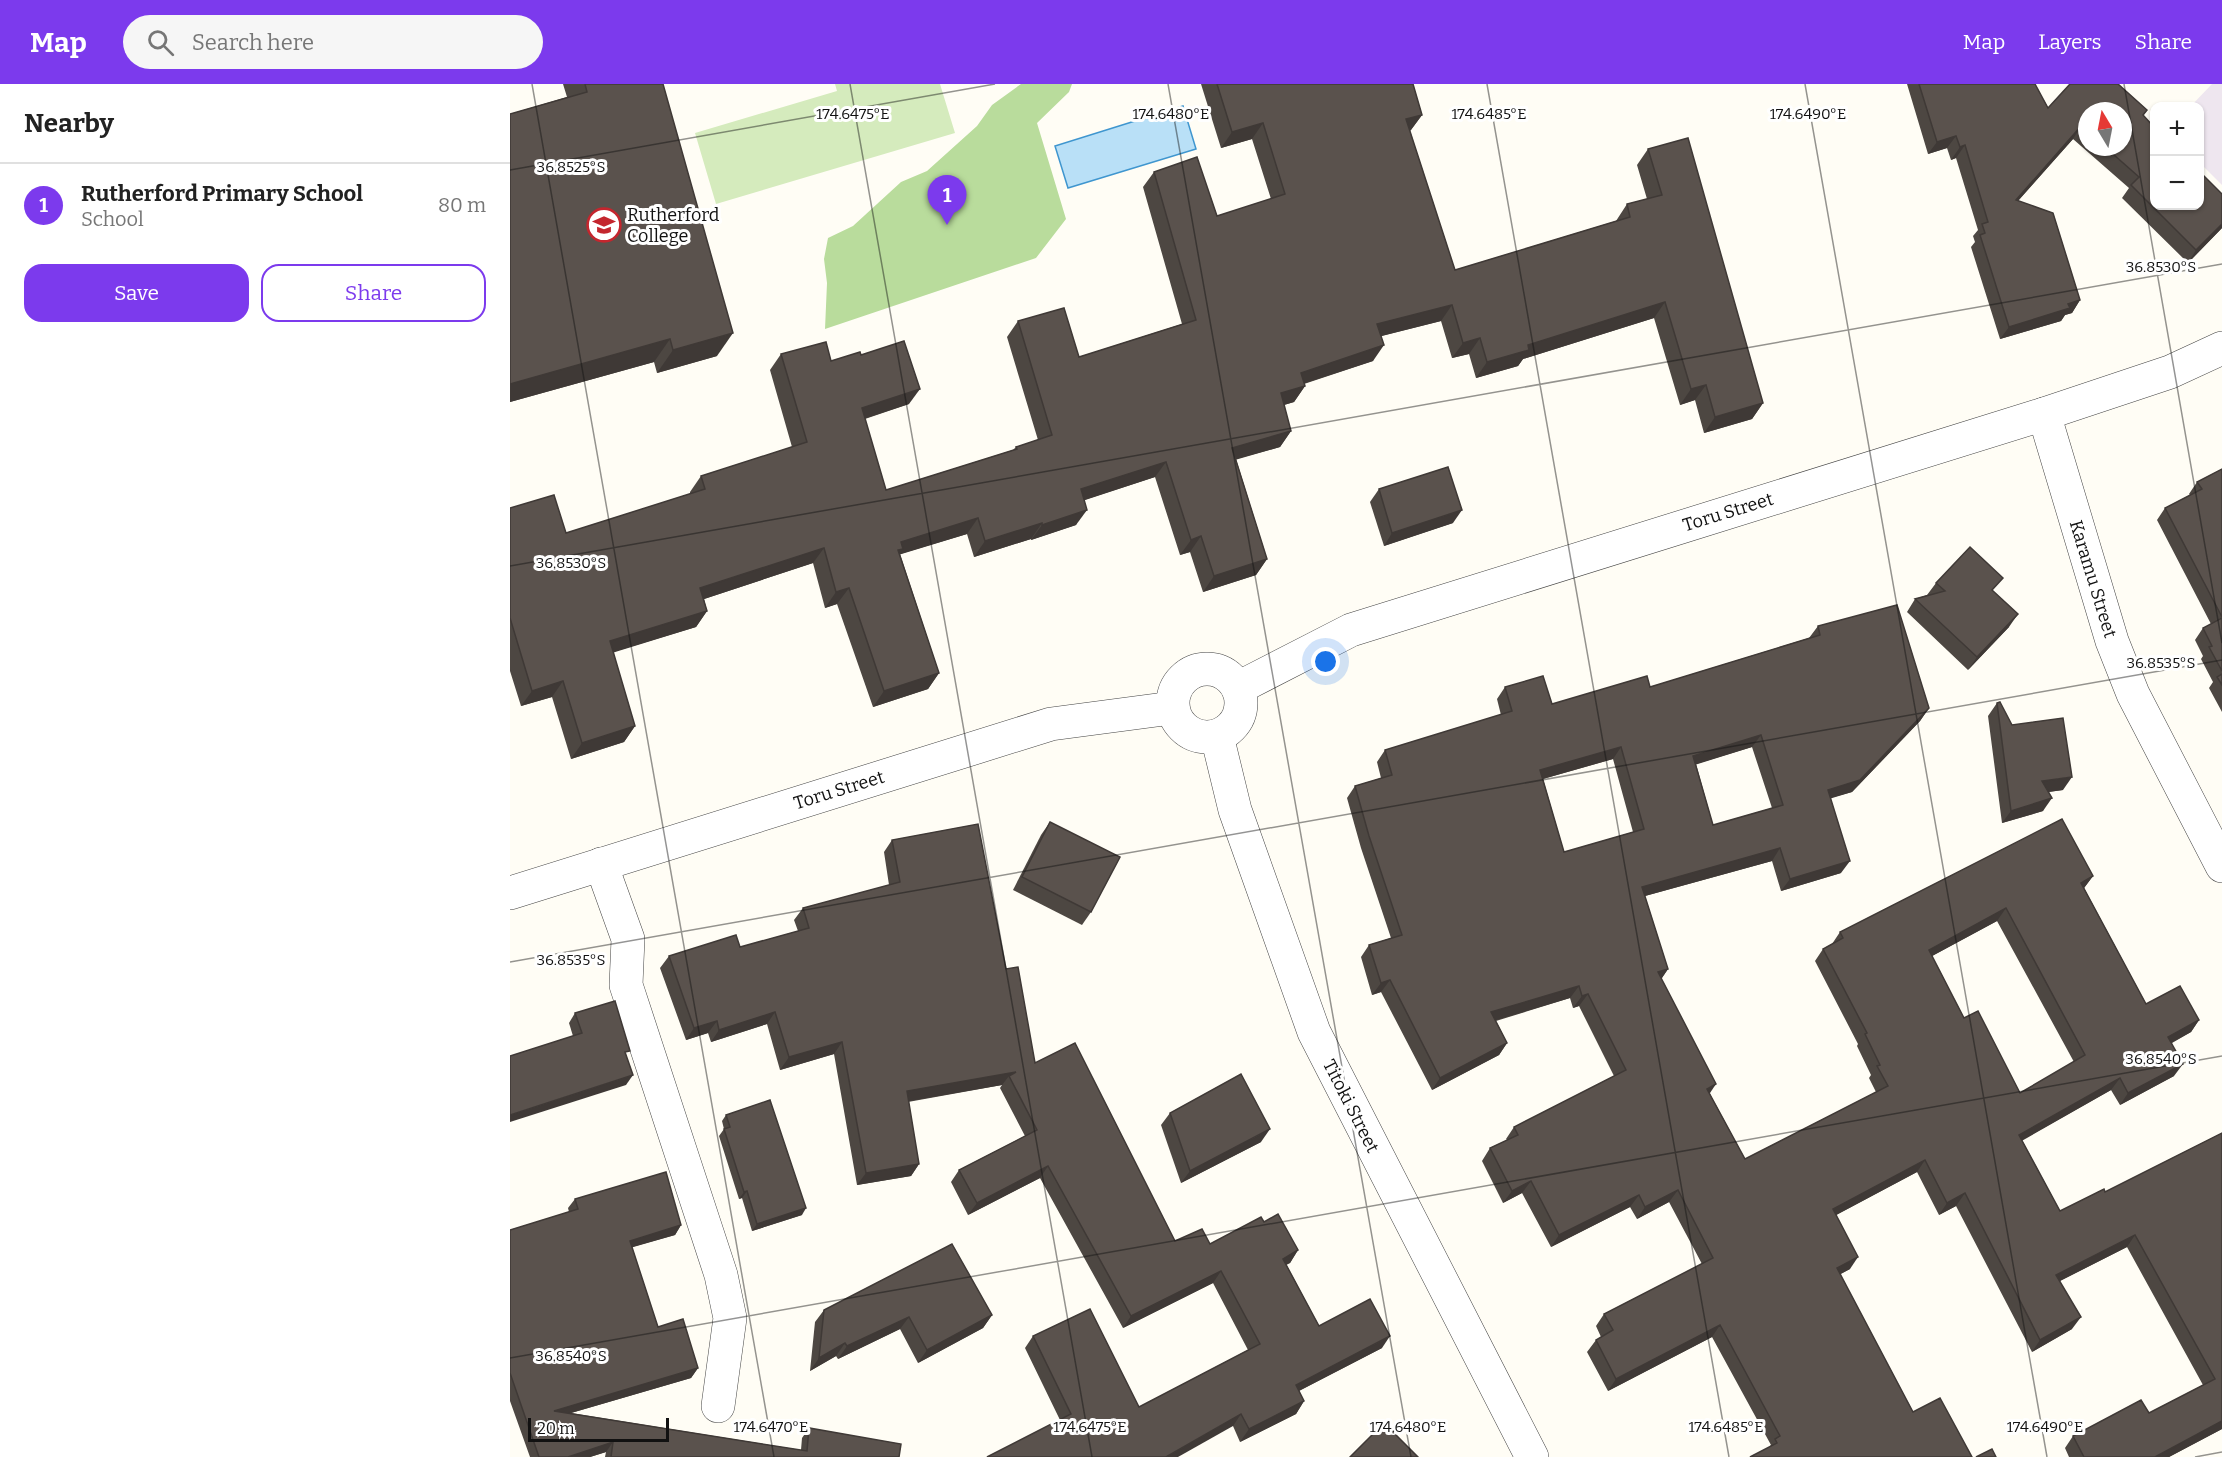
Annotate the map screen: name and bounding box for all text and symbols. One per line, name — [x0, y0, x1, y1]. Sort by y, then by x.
search box — [123, 15, 543, 69]
text: Map — [30, 26, 87, 59]
icon: search — [144, 26, 177, 59]
text: Search here — [192, 29, 314, 56]
text: Map — [1963, 29, 2005, 55]
text: Layers — [2038, 29, 2102, 55]
text: Share — [2135, 29, 2192, 55]
north arrow — [2078, 102, 2132, 156]
map controls — [2150, 102, 2204, 210]
button: + — [2150, 102, 2204, 156]
text: 174.6475°E — [816, 105, 890, 123]
text: 174.6480°E — [1133, 105, 1209, 123]
text: 174.6485°E — [1451, 105, 1527, 123]
text: 174.6490°E — [1770, 105, 1846, 123]
text: Nearby — [24, 108, 114, 139]
button: − — [2150, 156, 2204, 210]
text: 36.8525°S — [537, 158, 605, 176]
pin: 1 — [928, 176, 966, 225]
text: Rutherford Primary School — [81, 180, 363, 207]
text: 1 — [39, 193, 48, 217]
text: 80 m — [438, 193, 486, 217]
place label: Rutherford College — [627, 204, 720, 247]
text: School — [81, 207, 144, 231]
school or university icon: Rutherford College — [586, 207, 622, 243]
text: 36.8530°S — [2126, 258, 2196, 276]
button: Save — [24, 264, 249, 322]
button: Share — [261, 264, 486, 322]
street label: Toru Street — [1680, 488, 1776, 536]
street label: Karamu Street — [2065, 518, 2121, 641]
text: 36.8530°S — [536, 554, 606, 572]
your location — [1311, 647, 1340, 676]
text: 36.8535°S — [2126, 654, 2196, 672]
street label: Toru Street — [791, 766, 887, 814]
text: 36.8535°S — [536, 951, 606, 969]
text: 36.8540°S — [2125, 1050, 2197, 1068]
street label: Titoki Street — [1318, 1056, 1384, 1157]
text: 36.8540°S — [535, 1347, 607, 1365]
scale bar — [528, 1415, 669, 1442]
text: 174.6470°E — [734, 1418, 808, 1436]
text: 174.6475°E — [1053, 1418, 1127, 1436]
text: 174.6480°E — [1370, 1418, 1446, 1436]
text: 174.6485°E — [1688, 1418, 1764, 1436]
text: 174.6490°E — [2007, 1418, 2083, 1436]
text: 20 m — [537, 1419, 574, 1438]

